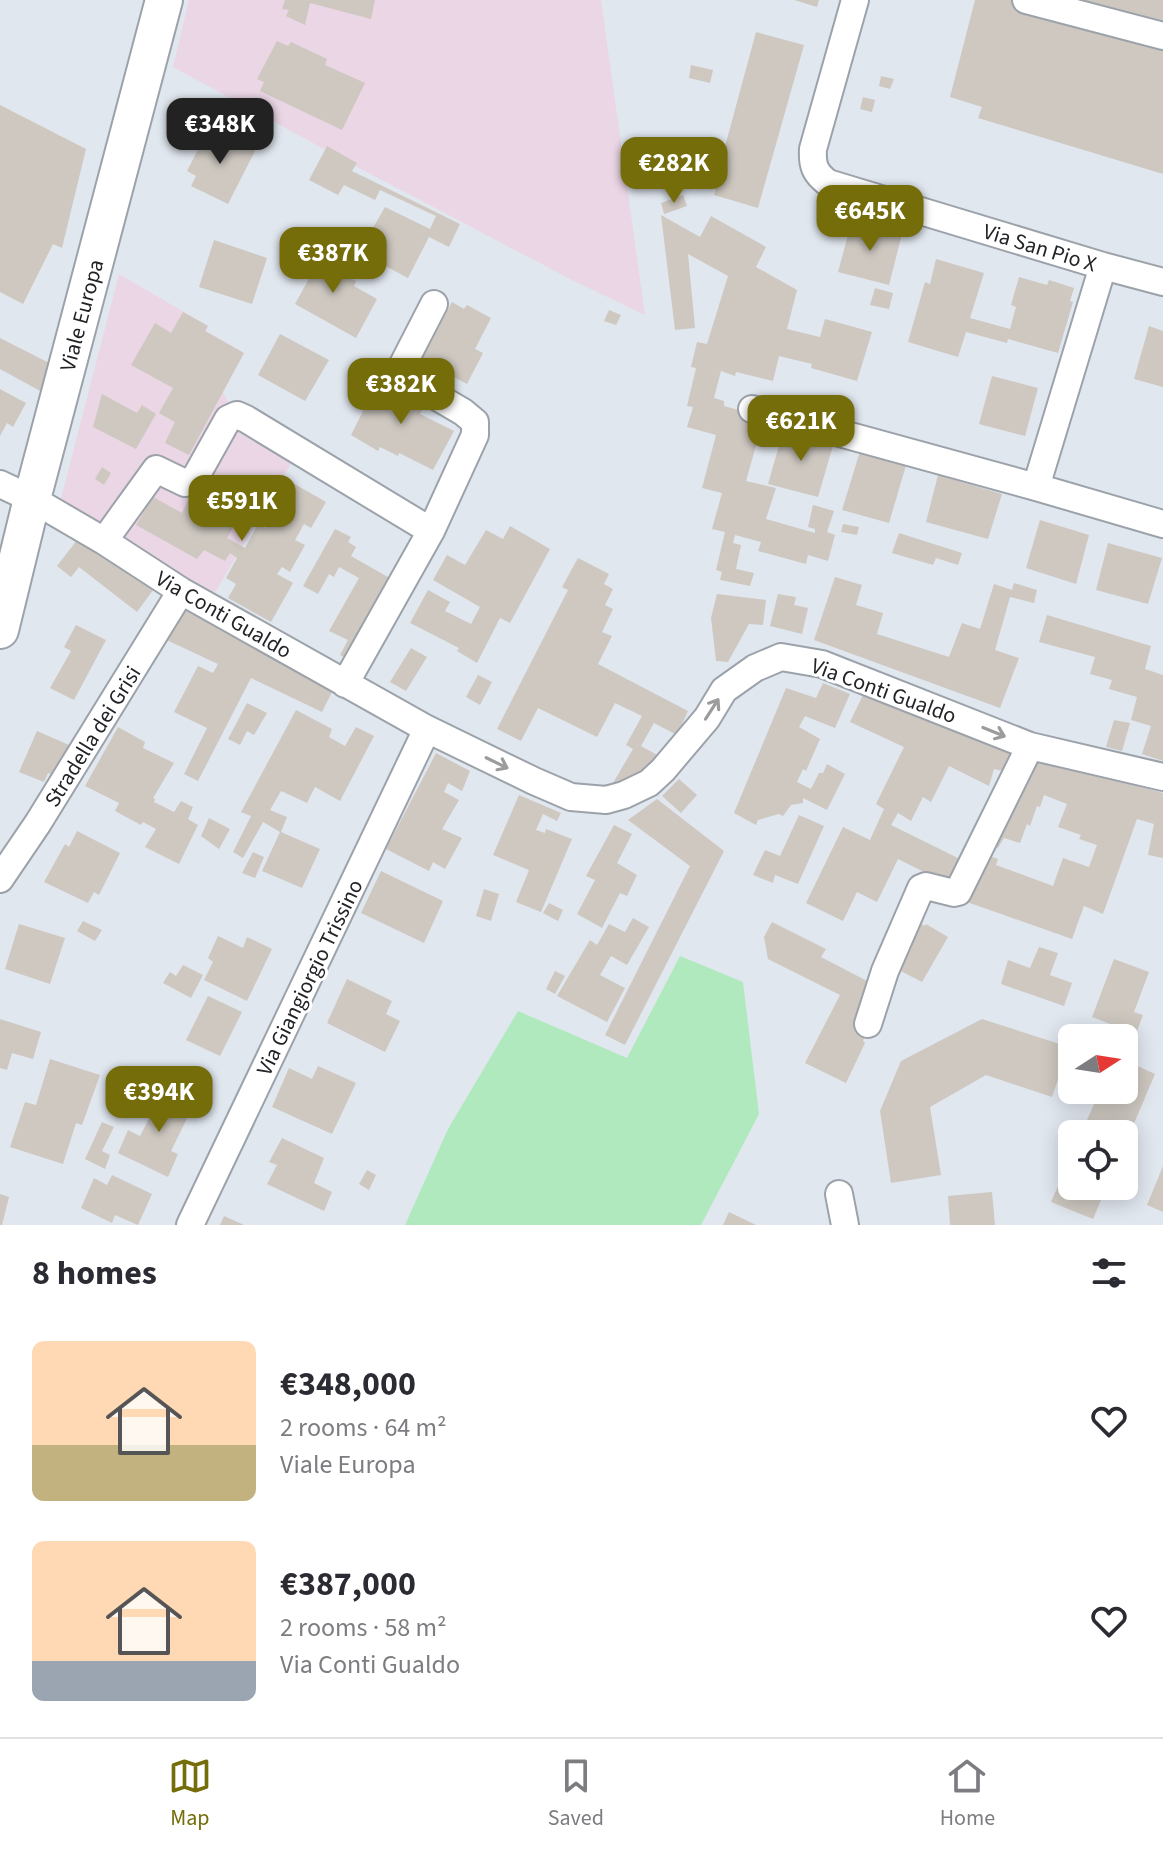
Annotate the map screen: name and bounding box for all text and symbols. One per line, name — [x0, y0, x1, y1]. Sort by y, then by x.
pin: €348K — [164, 98, 276, 166]
text: €348K — [185, 105, 255, 142]
pin: €282K — [618, 137, 730, 205]
text: €282K — [639, 144, 709, 181]
pin: €645K — [814, 185, 926, 253]
text: €645K — [835, 192, 905, 229]
street label: Via San Pio X — [979, 216, 1100, 280]
pin: €387K — [277, 227, 389, 295]
text: €387K — [298, 234, 368, 271]
street label: Viale Europa — [52, 256, 112, 375]
pin: €382K — [345, 358, 457, 426]
text: €382K — [366, 365, 436, 402]
pin: €621K — [745, 395, 857, 463]
text: €621K — [766, 402, 836, 439]
pin: €591K — [186, 475, 298, 543]
text: €591K — [207, 482, 277, 519]
street label: Via Conti Gualdo — [150, 563, 297, 667]
street label: Via Conti Gualdo — [807, 650, 961, 732]
street label: Stradella dei Grisi — [37, 660, 149, 813]
one-way arrow — [704, 698, 720, 721]
one-way arrow — [981, 726, 1006, 741]
one-way arrow — [485, 756, 509, 772]
street label: Via Giangiorgio Trissino — [248, 874, 371, 1081]
north arrow — [1058, 1024, 1138, 1104]
map controls — [1058, 1024, 1138, 1200]
pin: €394K — [103, 1066, 215, 1134]
text: €394K — [124, 1073, 194, 1110]
button: locate — [1058, 1120, 1138, 1200]
text: 8 homes — [32, 1249, 157, 1298]
icon: filters — [1087, 1251, 1131, 1295]
text: €348,000 — [280, 1360, 416, 1409]
icon: home — [96, 1373, 192, 1469]
icon: heart — [1087, 1399, 1131, 1443]
text: 2 rooms · 64 m² — [280, 1409, 447, 1446]
text: Viale Europa — [280, 1446, 416, 1483]
text: €387,000 — [280, 1560, 416, 1609]
icon: home — [96, 1573, 192, 1669]
icon: heart — [1087, 1599, 1131, 1643]
text: 2 rooms · 58 m² — [280, 1609, 447, 1646]
text: Via Conti Gualdo — [280, 1646, 460, 1683]
tab: Map — [168, 1754, 212, 1834]
tab: Saved — [548, 1754, 604, 1834]
tab: Home — [940, 1754, 995, 1834]

